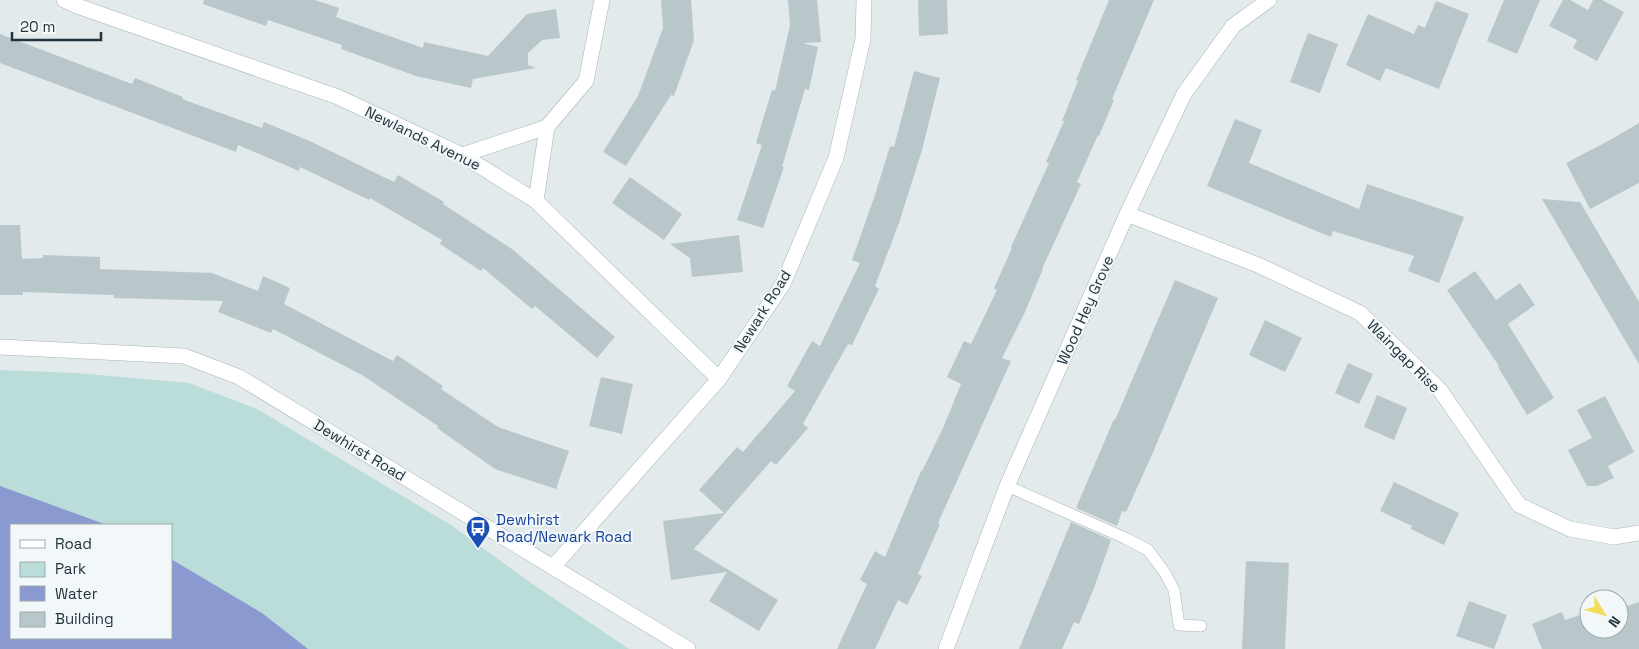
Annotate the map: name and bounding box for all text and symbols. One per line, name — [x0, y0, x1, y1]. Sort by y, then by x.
scale bar — [12, 10, 101, 42]
text: 20 m — [20, 17, 55, 36]
street label: Newlands Avenue — [362, 102, 484, 174]
street label: Wood Hey Grove — [1052, 252, 1118, 368]
street label: Newark Road — [729, 266, 795, 356]
street label: Waingap Rise — [1363, 315, 1445, 397]
street label: Dewhirst Road — [310, 415, 410, 485]
place label: Dewhirst Road/Newark Road — [496, 510, 632, 546]
bus stop icon: Dewhirst Road/Newark Road — [465, 515, 491, 549]
legend — [10, 524, 172, 639]
text: Road — [55, 534, 92, 553]
text: Park — [55, 559, 86, 578]
text: Water — [55, 584, 98, 603]
north arrow — [1579, 589, 1629, 639]
text: Building — [55, 609, 114, 628]
text: N — [1604, 613, 1624, 631]

